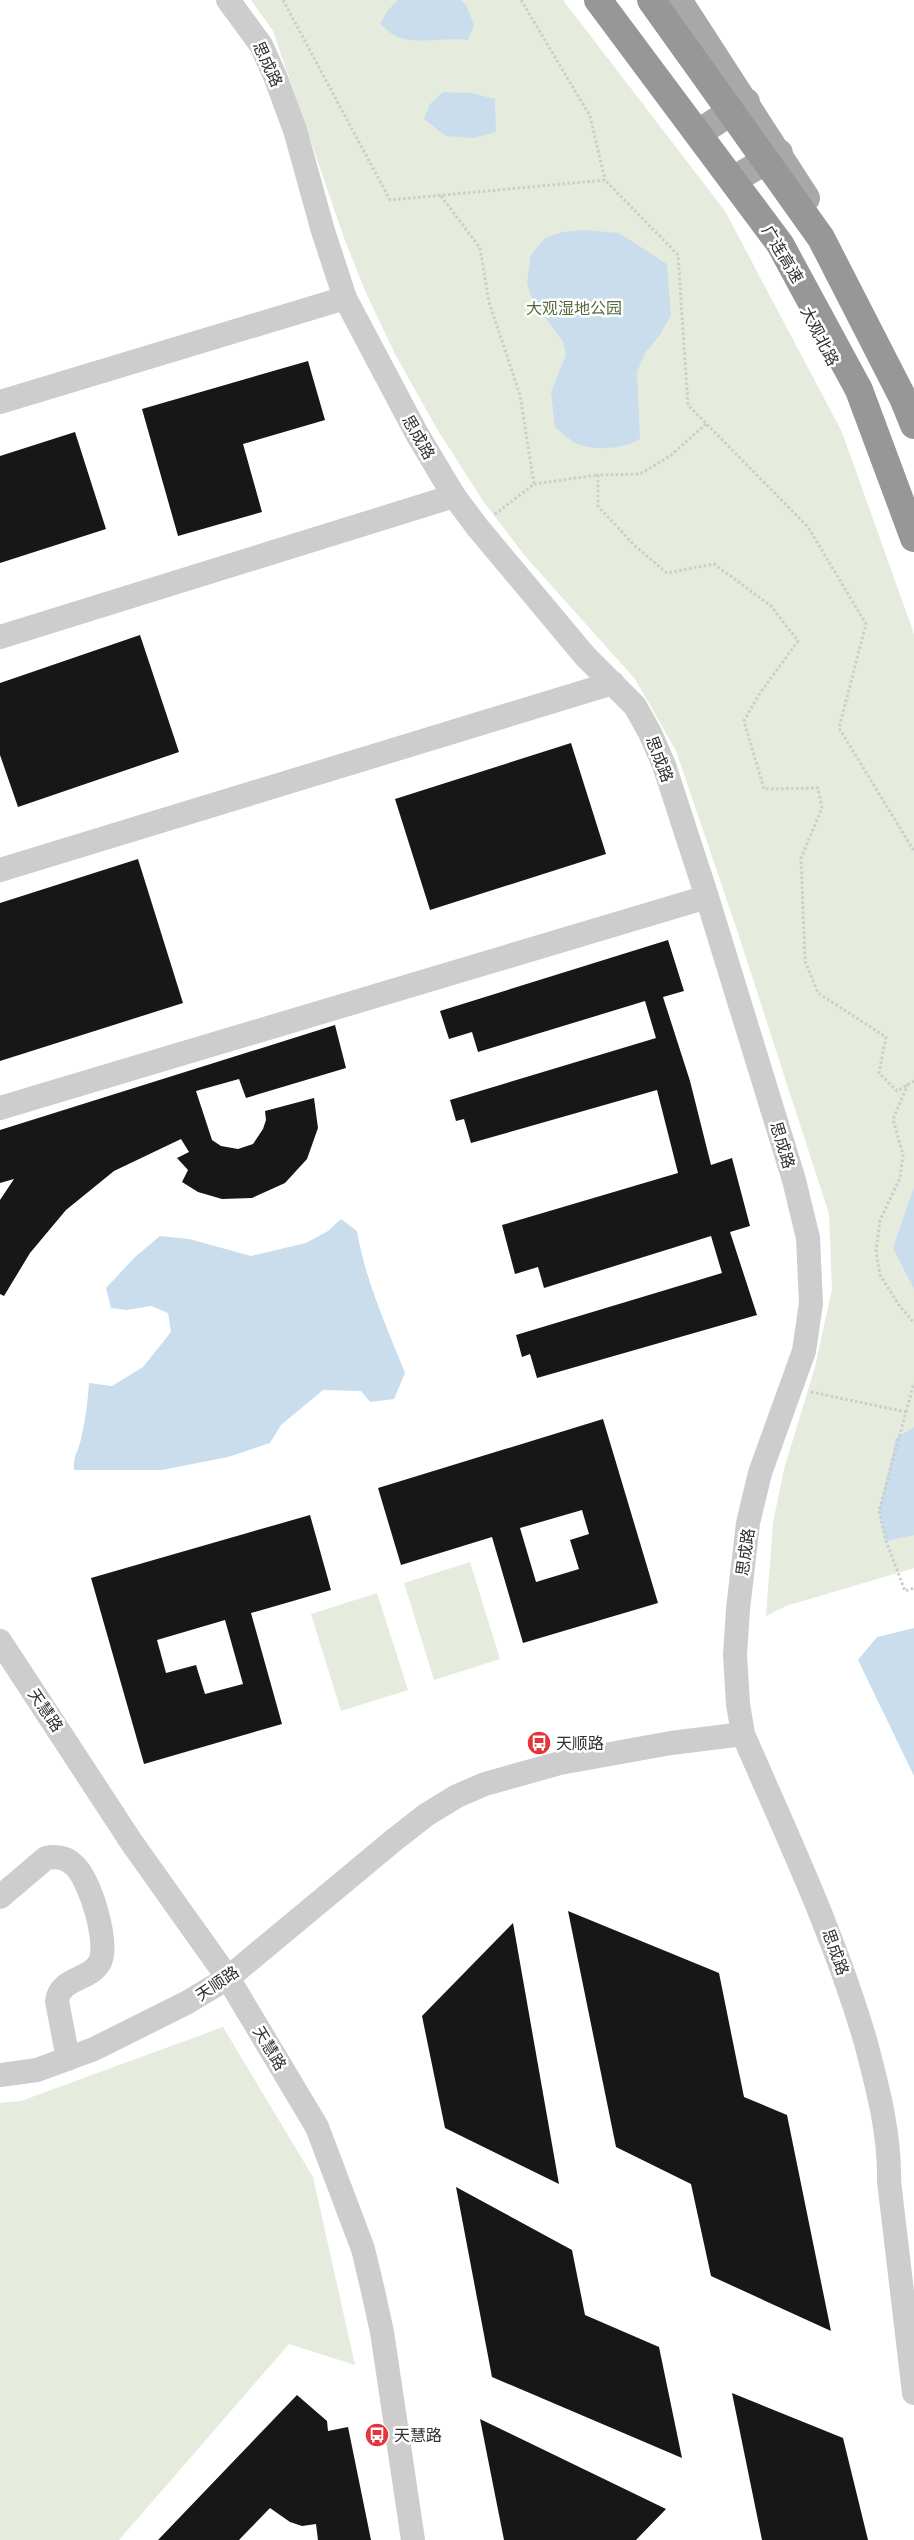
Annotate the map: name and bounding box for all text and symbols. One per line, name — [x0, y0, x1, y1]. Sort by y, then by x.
street label: 思成路 — [249, 38, 286, 90]
street label: 广连高速 — [758, 222, 807, 287]
park label: 大观湿地公园 — [526, 299, 622, 318]
street label: 大观北路 — [797, 303, 843, 369]
street label: 思成路 — [398, 412, 439, 463]
street label: 思成路 — [642, 733, 677, 785]
street label: 思成路 — [766, 1119, 799, 1171]
street label: 思成路 — [733, 1527, 758, 1577]
street label: 天慧路 — [24, 1685, 67, 1735]
bus stop icon: 天顺路 — [526, 1730, 552, 1756]
place label: 天顺路 — [556, 1734, 604, 1753]
street label: 思成路 — [818, 1926, 853, 1978]
street label: 天顺路 — [192, 1962, 242, 2005]
street label: 天慧路 — [249, 2023, 290, 2074]
bus stop icon: 天慧路 — [364, 2422, 390, 2448]
place label: 天慧路 — [394, 2426, 442, 2445]

